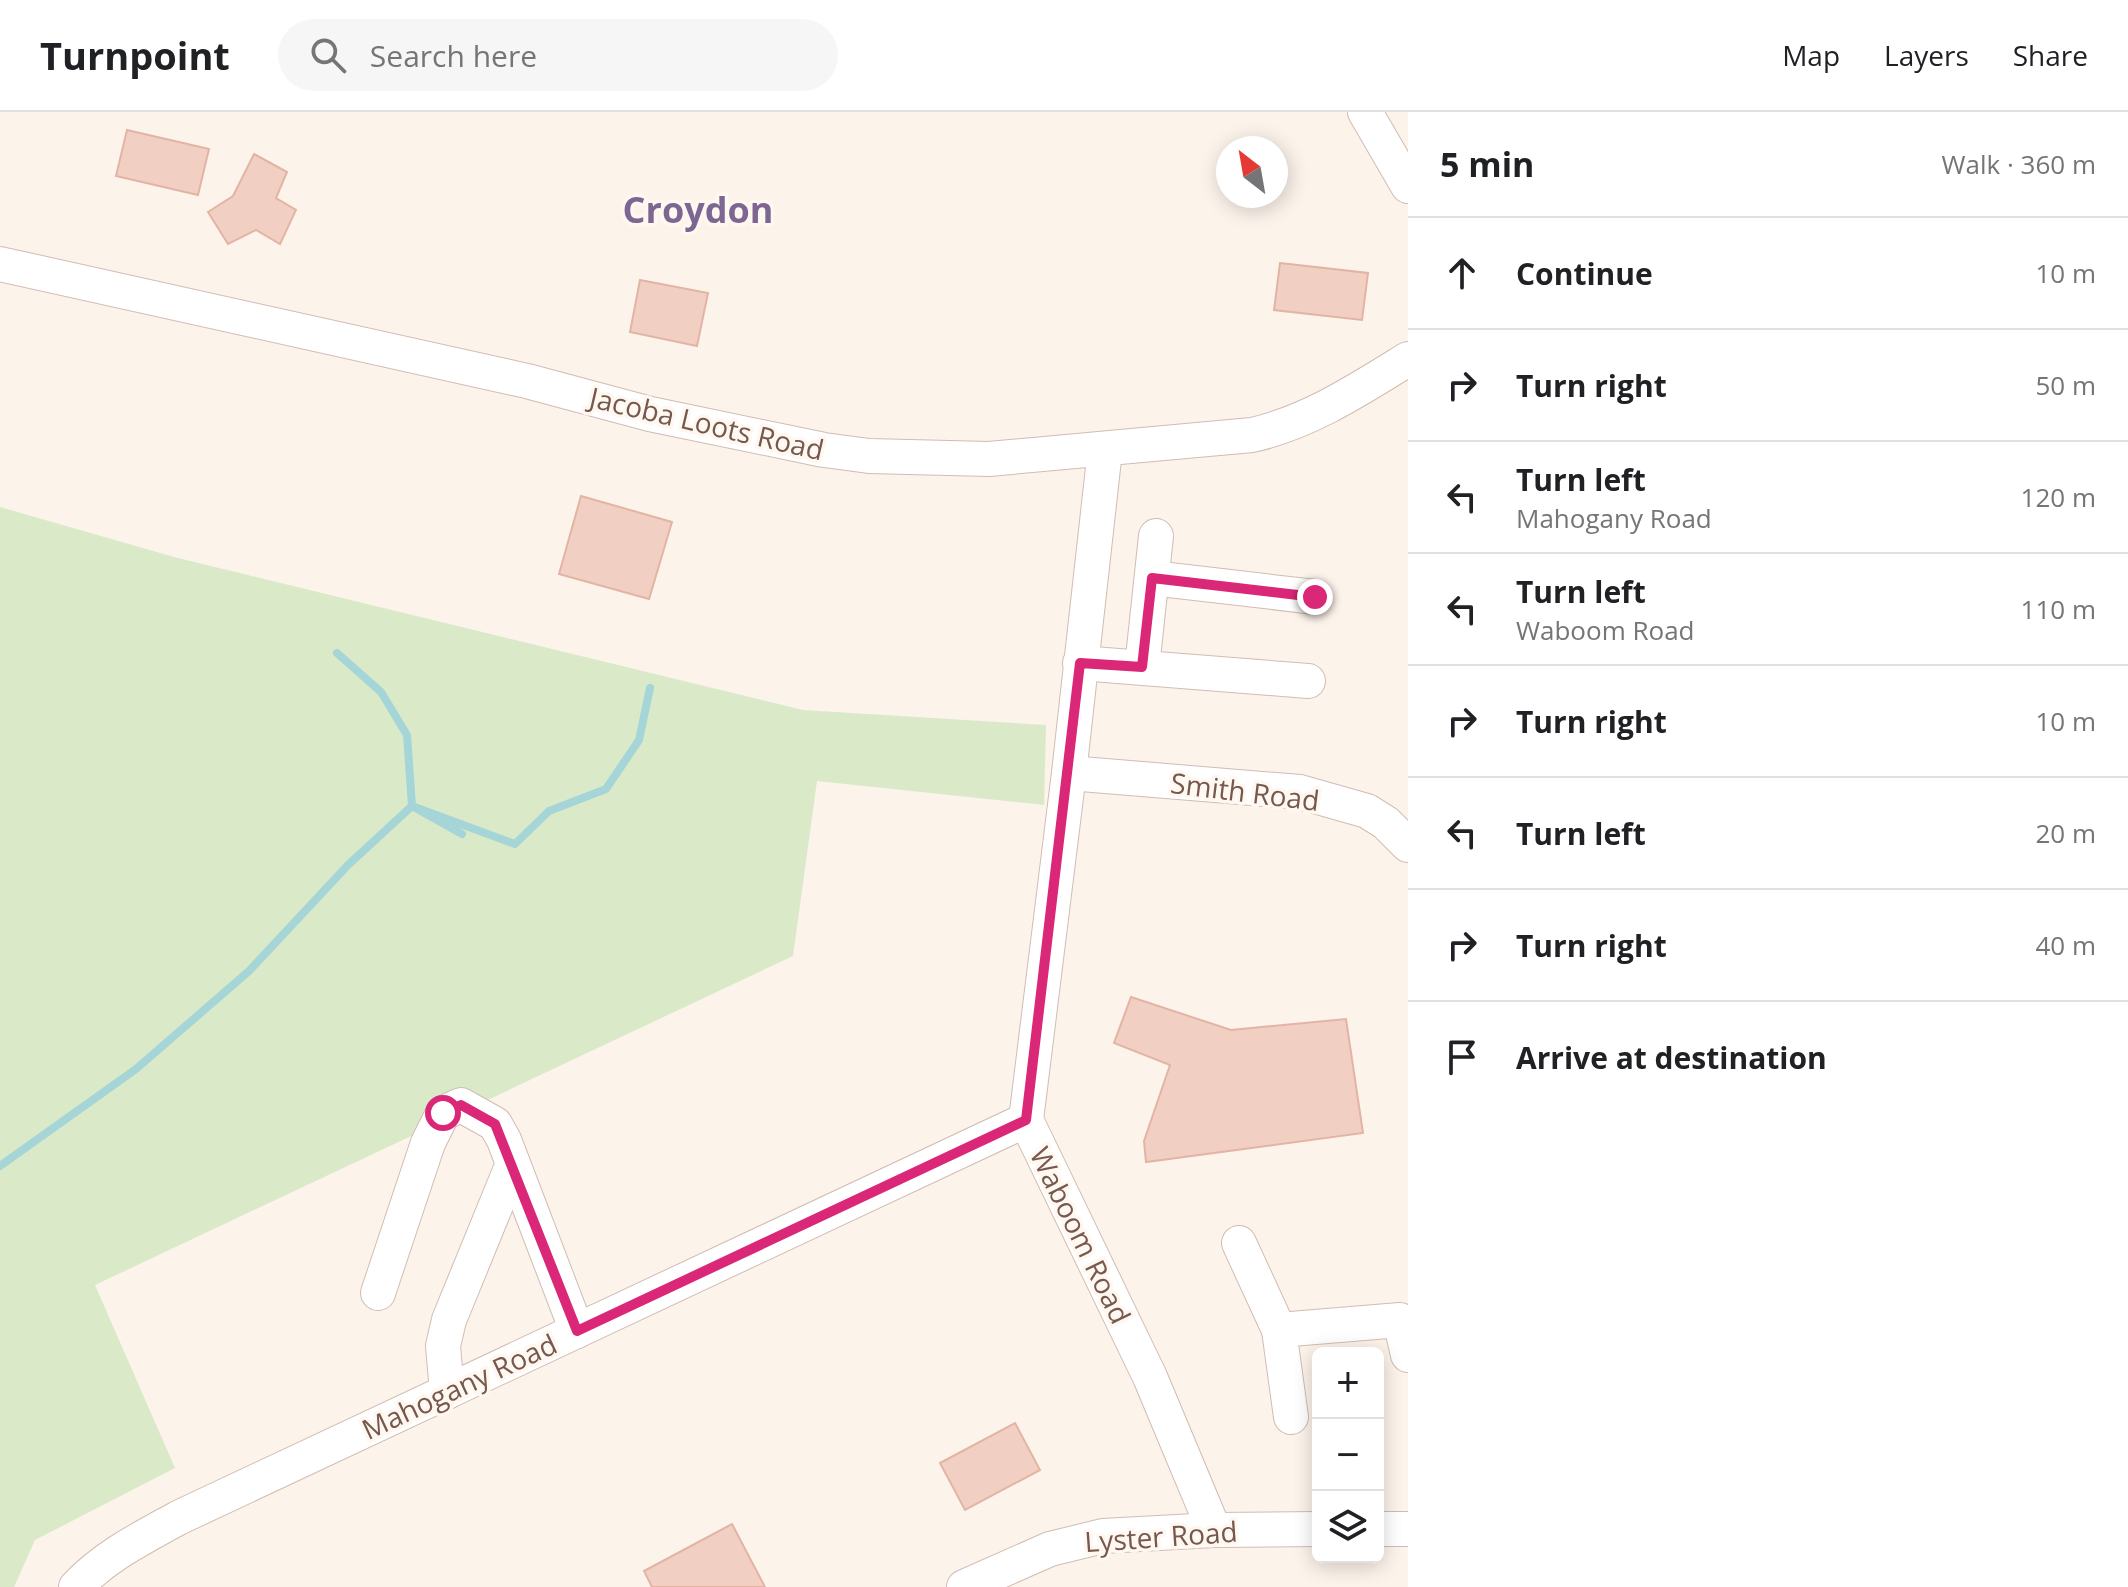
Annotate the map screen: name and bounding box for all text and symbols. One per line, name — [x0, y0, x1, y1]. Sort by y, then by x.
search box — [278, 19, 838, 91]
text: Turnpoint — [40, 29, 230, 81]
icon: search — [306, 33, 350, 77]
text: Search here — [370, 35, 537, 76]
text: Map — [1782, 36, 1840, 74]
text: Layers — [1884, 36, 1969, 74]
text: Share — [2013, 36, 2088, 74]
north arrow — [1216, 136, 1288, 208]
text: 5 min — [1440, 141, 1534, 187]
text: Walk · 360 m — [1942, 146, 2096, 182]
district label: Croydon — [623, 185, 773, 234]
icon: ahead — [1440, 251, 1484, 295]
text: Continue — [1516, 253, 1653, 294]
text: 10 m — [2035, 255, 2096, 291]
icon: right — [1440, 363, 1484, 407]
text: Turn right — [1516, 365, 1667, 406]
text: 50 m — [2035, 367, 2096, 403]
street label: Jacoba Loots Road — [583, 377, 828, 468]
text: Turn left — [1516, 459, 1646, 500]
icon: left — [1440, 475, 1484, 519]
text: 120 m — [2021, 479, 2096, 515]
text: Mahogany Road — [1516, 500, 1712, 536]
text: Turn left — [1516, 571, 1646, 612]
route end — [1297, 579, 1333, 615]
icon: left — [1440, 587, 1484, 631]
text: 110 m — [2021, 591, 2096, 627]
text: Waboom Road — [1516, 612, 1695, 648]
icon: right — [1440, 699, 1484, 743]
text: Turn right — [1516, 701, 1667, 742]
text: 10 m — [2035, 703, 2096, 739]
street label: Smith Road — [1168, 763, 1322, 819]
icon: left — [1440, 811, 1484, 855]
text: Turn left — [1516, 813, 1646, 854]
text: 20 m — [2035, 815, 2096, 851]
icon: right — [1440, 923, 1484, 967]
text: Turn right — [1516, 925, 1667, 966]
text: 40 m — [2035, 927, 2096, 963]
icon: arrive — [1440, 1035, 1484, 1079]
text: Arrive at destination — [1516, 1037, 1827, 1078]
route start — [425, 1095, 461, 1131]
street label: Waboom Road — [1022, 1140, 1140, 1330]
street label: Mahogany Road — [355, 1324, 563, 1448]
map controls — [1312, 1347, 1384, 1563]
button: + — [1312, 1347, 1384, 1419]
button: − — [1312, 1419, 1384, 1491]
button: layers — [1312, 1491, 1384, 1563]
street label: Lyster Road — [1083, 1512, 1239, 1560]

